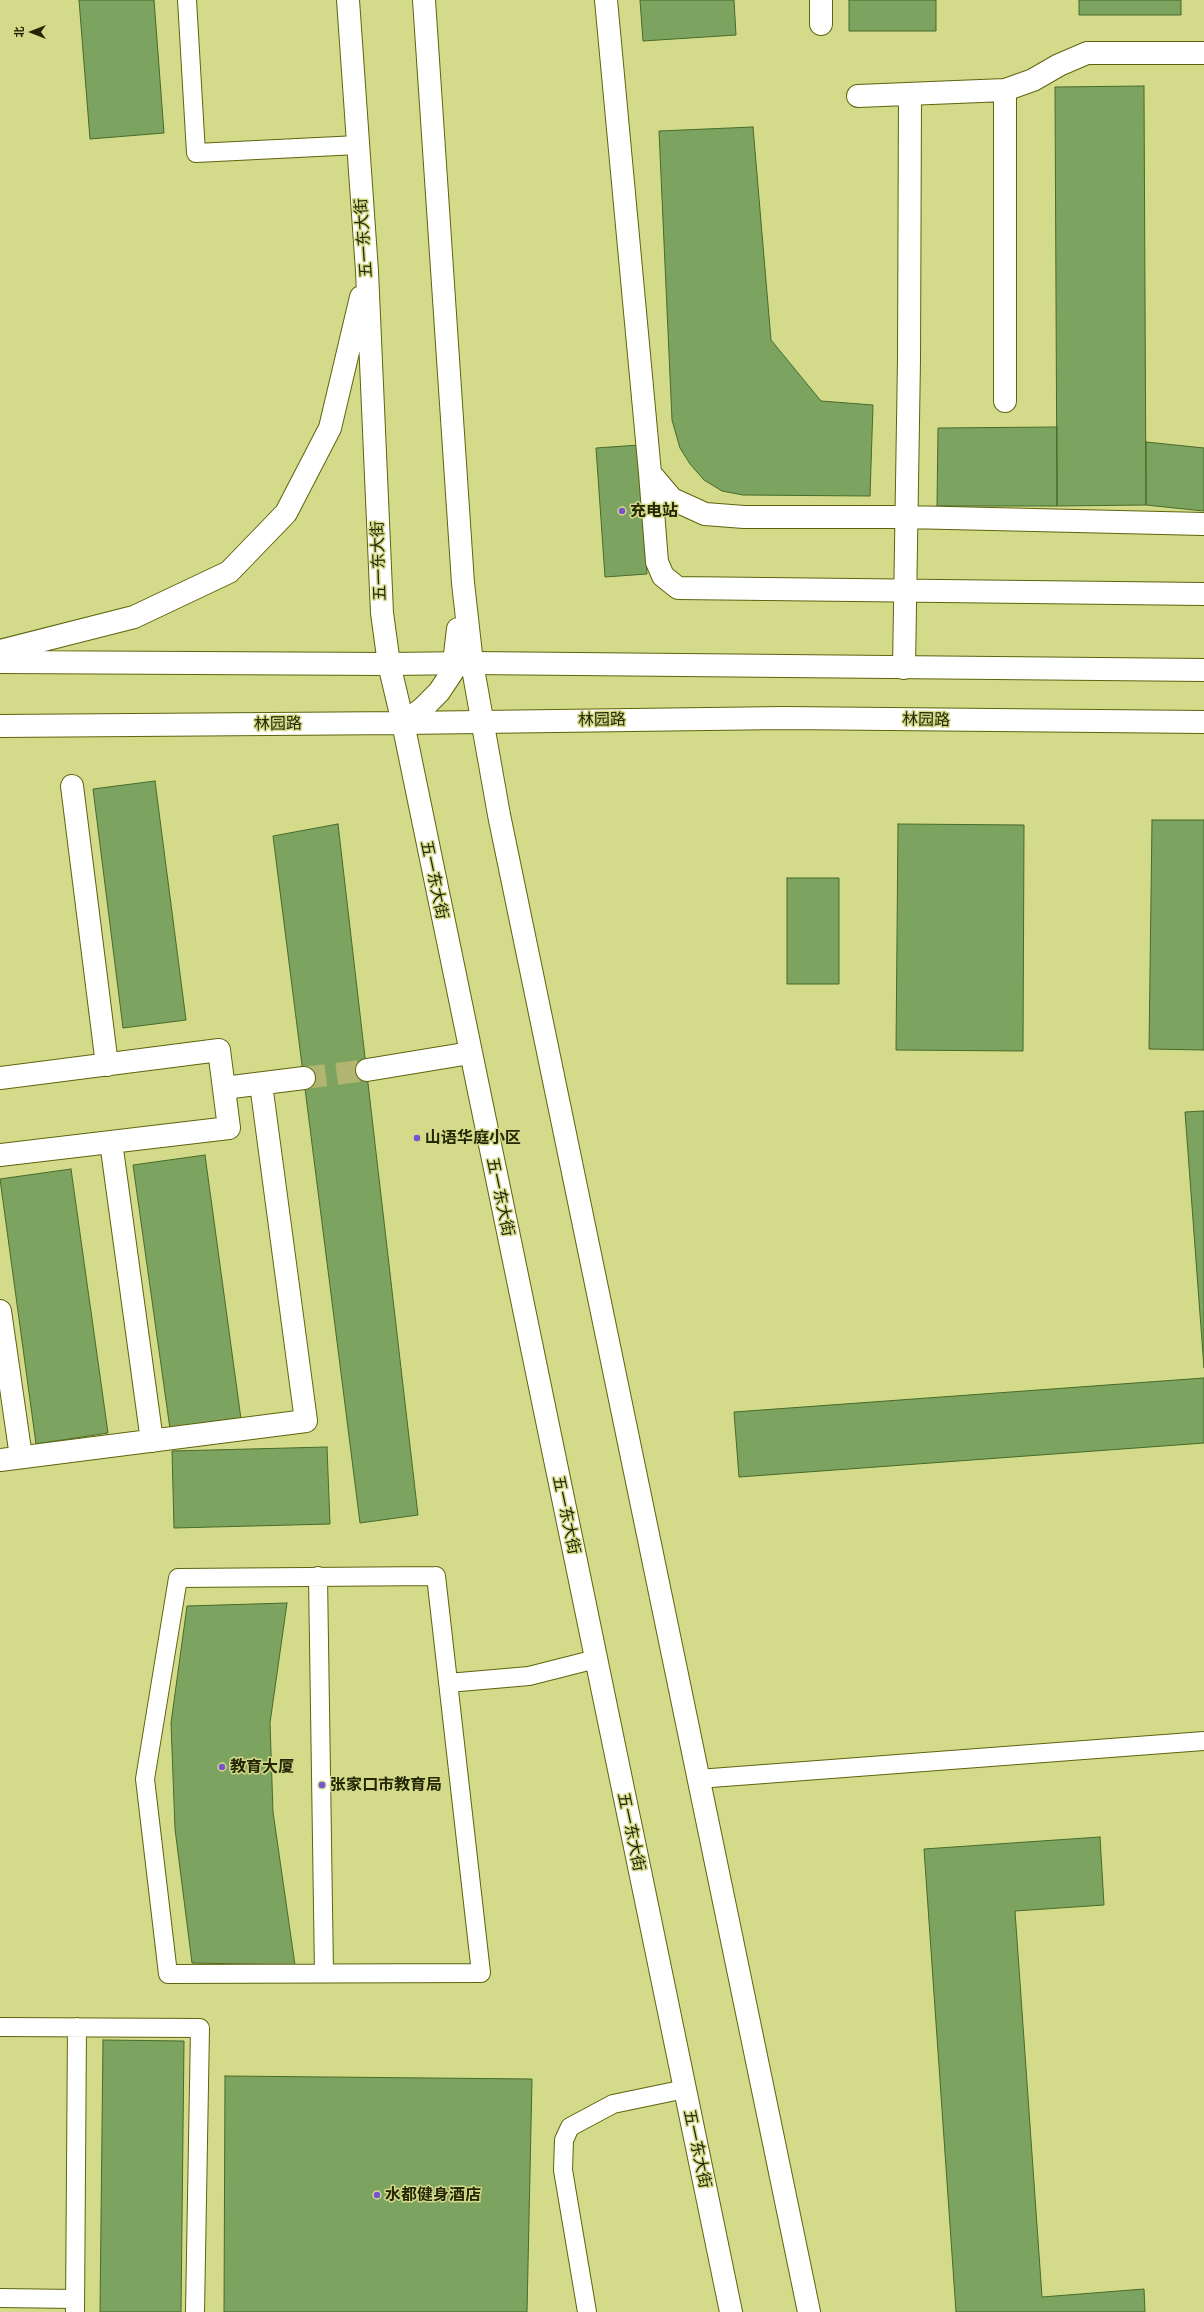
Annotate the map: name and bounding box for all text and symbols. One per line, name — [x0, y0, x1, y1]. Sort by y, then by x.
north arrow — [12, 12, 52, 52]
text: 北 — [14, 27, 25, 38]
street label: 五一东大街 — [352, 197, 376, 279]
place label: 充电站 — [630, 501, 678, 521]
marker: 充电站 — [617, 506, 627, 516]
street label: 五一东大街 — [368, 521, 390, 601]
street label: 林园路 — [578, 710, 626, 730]
street label: 林园路 — [902, 710, 950, 730]
street label: 林园路 — [254, 714, 302, 734]
street label: 五一东大街 — [416, 839, 452, 921]
place label: 山语华庭小区 — [425, 1128, 521, 1148]
marker: 山语华庭小区 — [412, 1133, 422, 1143]
street label: 五一东大街 — [482, 1156, 518, 1238]
street label: 五一东大街 — [548, 1474, 584, 1556]
place label: 教育大厦 — [230, 1757, 294, 1777]
marker: 教育大厦 — [217, 1762, 227, 1772]
place label: 张家口市教育局 — [330, 1775, 442, 1795]
marker: 张家口市教育局 — [317, 1780, 327, 1790]
street label: 五一东大街 — [613, 1791, 649, 1873]
street label: 五一东大街 — [679, 2108, 715, 2190]
place label: 水都健身酒店 — [385, 2185, 481, 2205]
marker: 水都健身酒店 — [372, 2190, 382, 2200]

